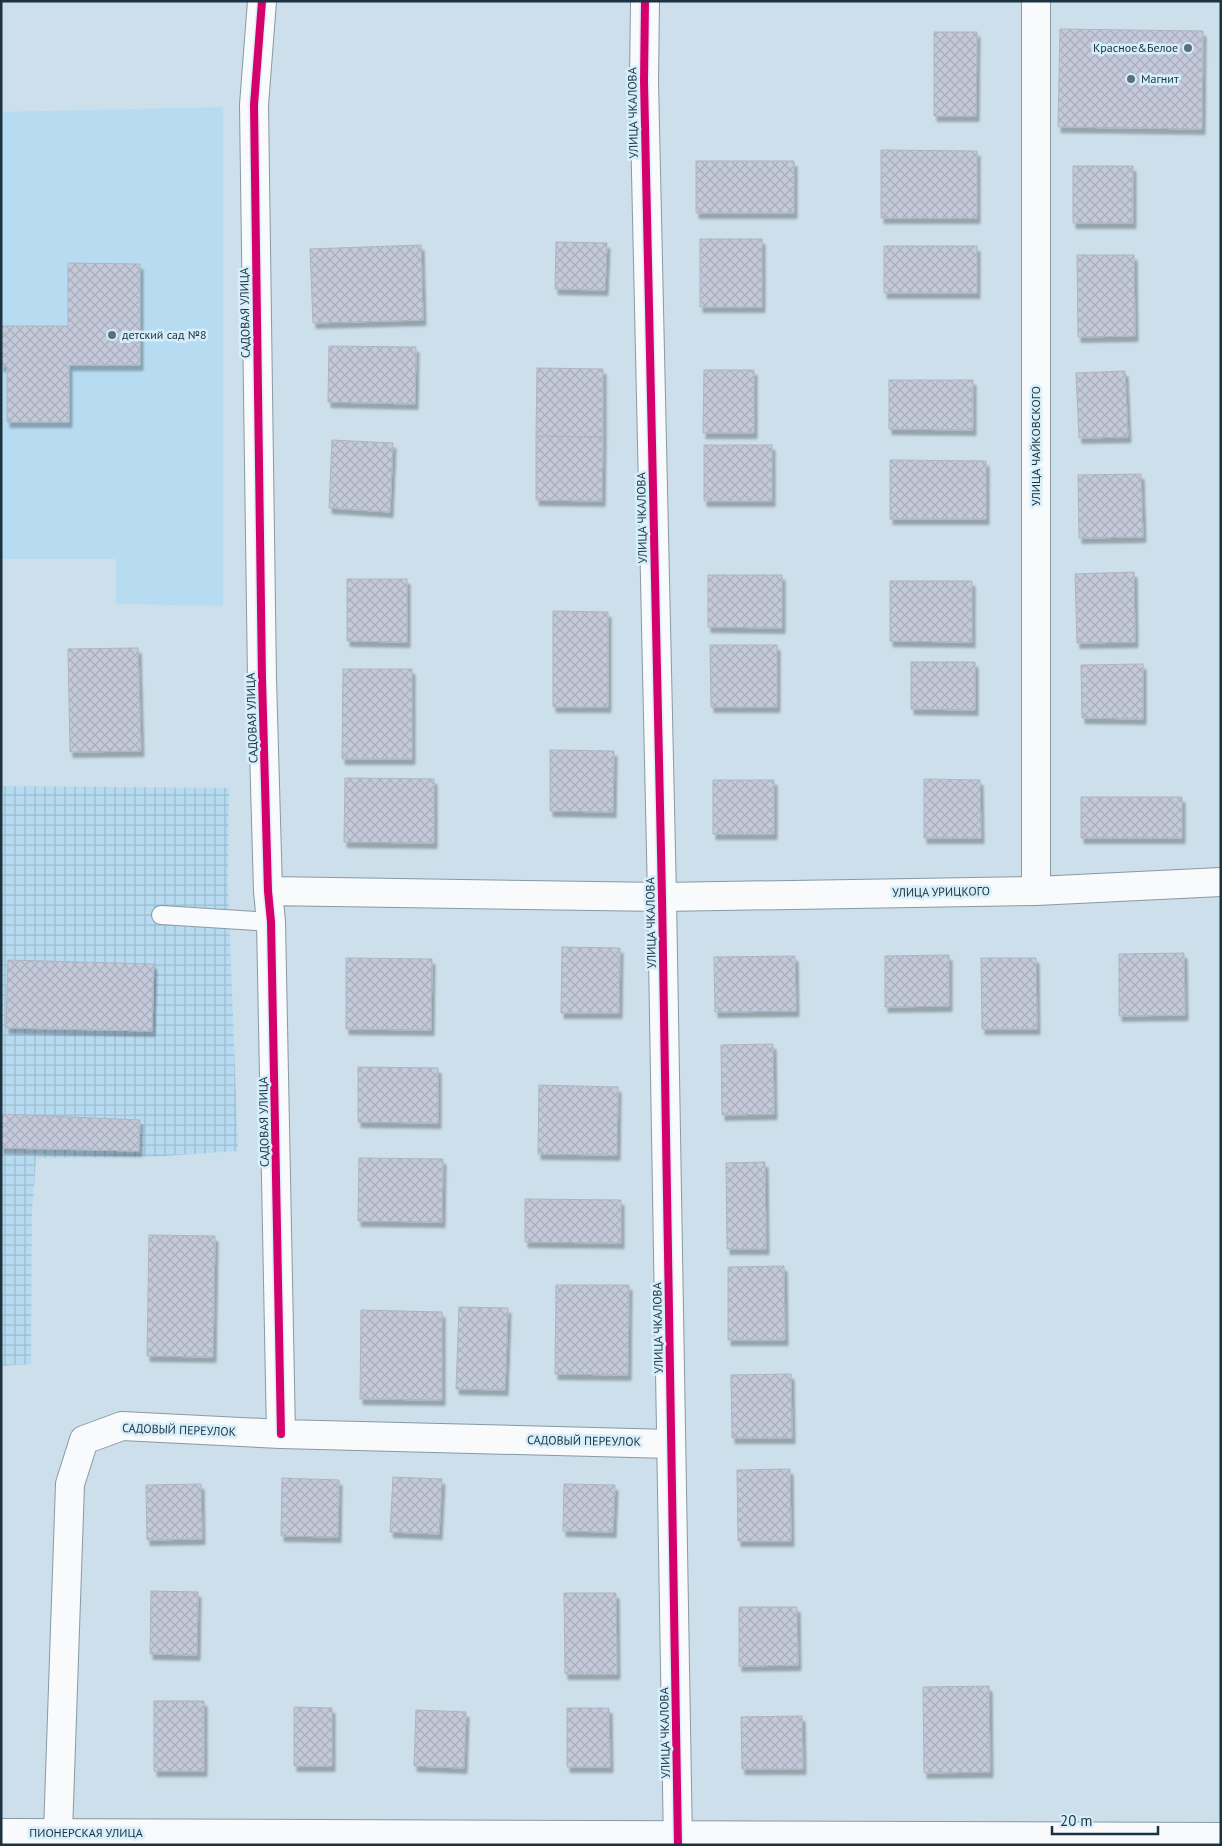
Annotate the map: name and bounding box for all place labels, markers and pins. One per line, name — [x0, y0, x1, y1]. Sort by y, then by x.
place label: Красное&Белое — [1093, 40, 1178, 55]
marker: Красное&Белое — [1182, 42, 1194, 54]
place label: Магнит — [1141, 71, 1179, 86]
marker: Магнит — [1125, 73, 1137, 85]
place label: детский сад №8 — [122, 327, 207, 342]
marker: детский сад №8 — [106, 329, 118, 341]

